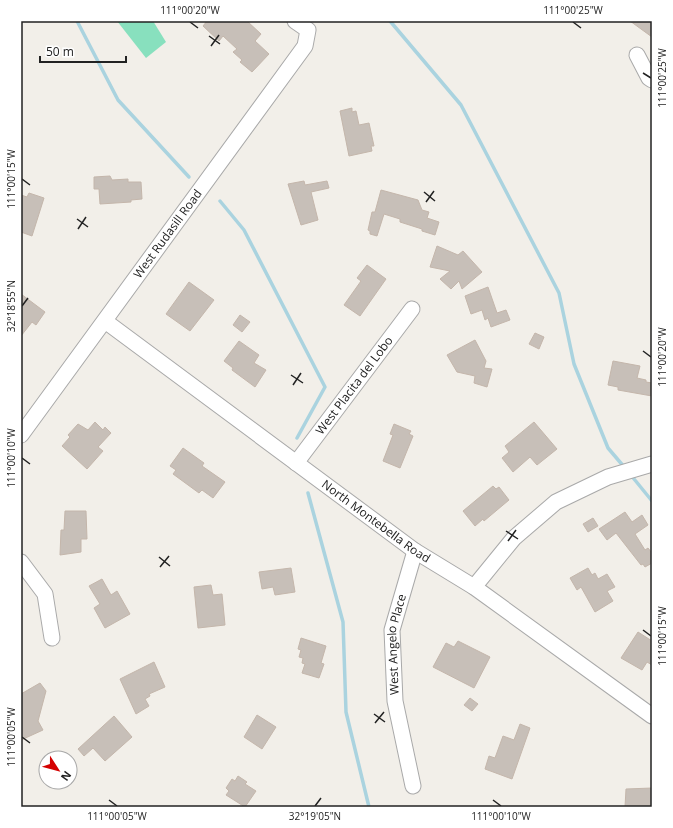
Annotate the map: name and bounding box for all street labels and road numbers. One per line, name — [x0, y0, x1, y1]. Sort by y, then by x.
street label: West Rudasill Road — [129, 186, 206, 282]
street label: West Placita del Lobo — [311, 333, 397, 438]
street label: North Montebella Road — [318, 476, 434, 566]
street label: West Angelo Place — [383, 592, 410, 695]

